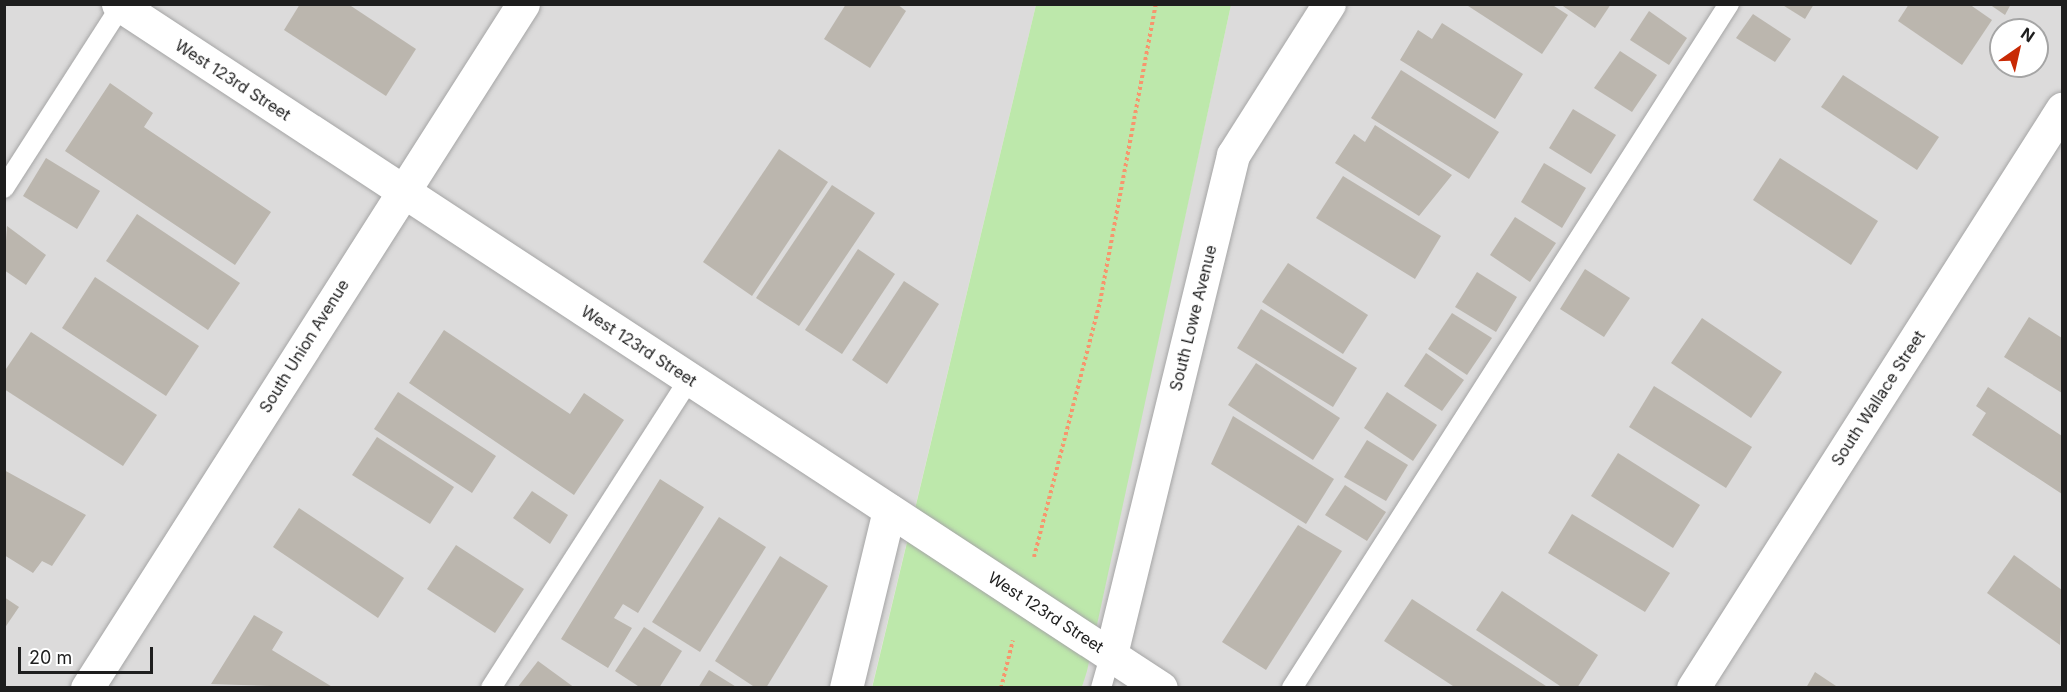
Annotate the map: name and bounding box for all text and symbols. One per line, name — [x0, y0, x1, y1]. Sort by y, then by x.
north arrow — [1989, 18, 2049, 78]
text: N — [2017, 23, 2039, 46]
street label: West 123rd Street — [172, 36, 294, 124]
street label: South Lowe Avenue — [1166, 243, 1220, 393]
street label: South Union Avenue — [255, 276, 353, 416]
street label: West 123rd Street — [578, 302, 700, 390]
street label: South Wallace Street — [1827, 327, 1929, 469]
street label: West 123rd Street — [985, 568, 1107, 656]
scale bar — [21, 635, 156, 673]
text: 20 m — [29, 647, 72, 668]

